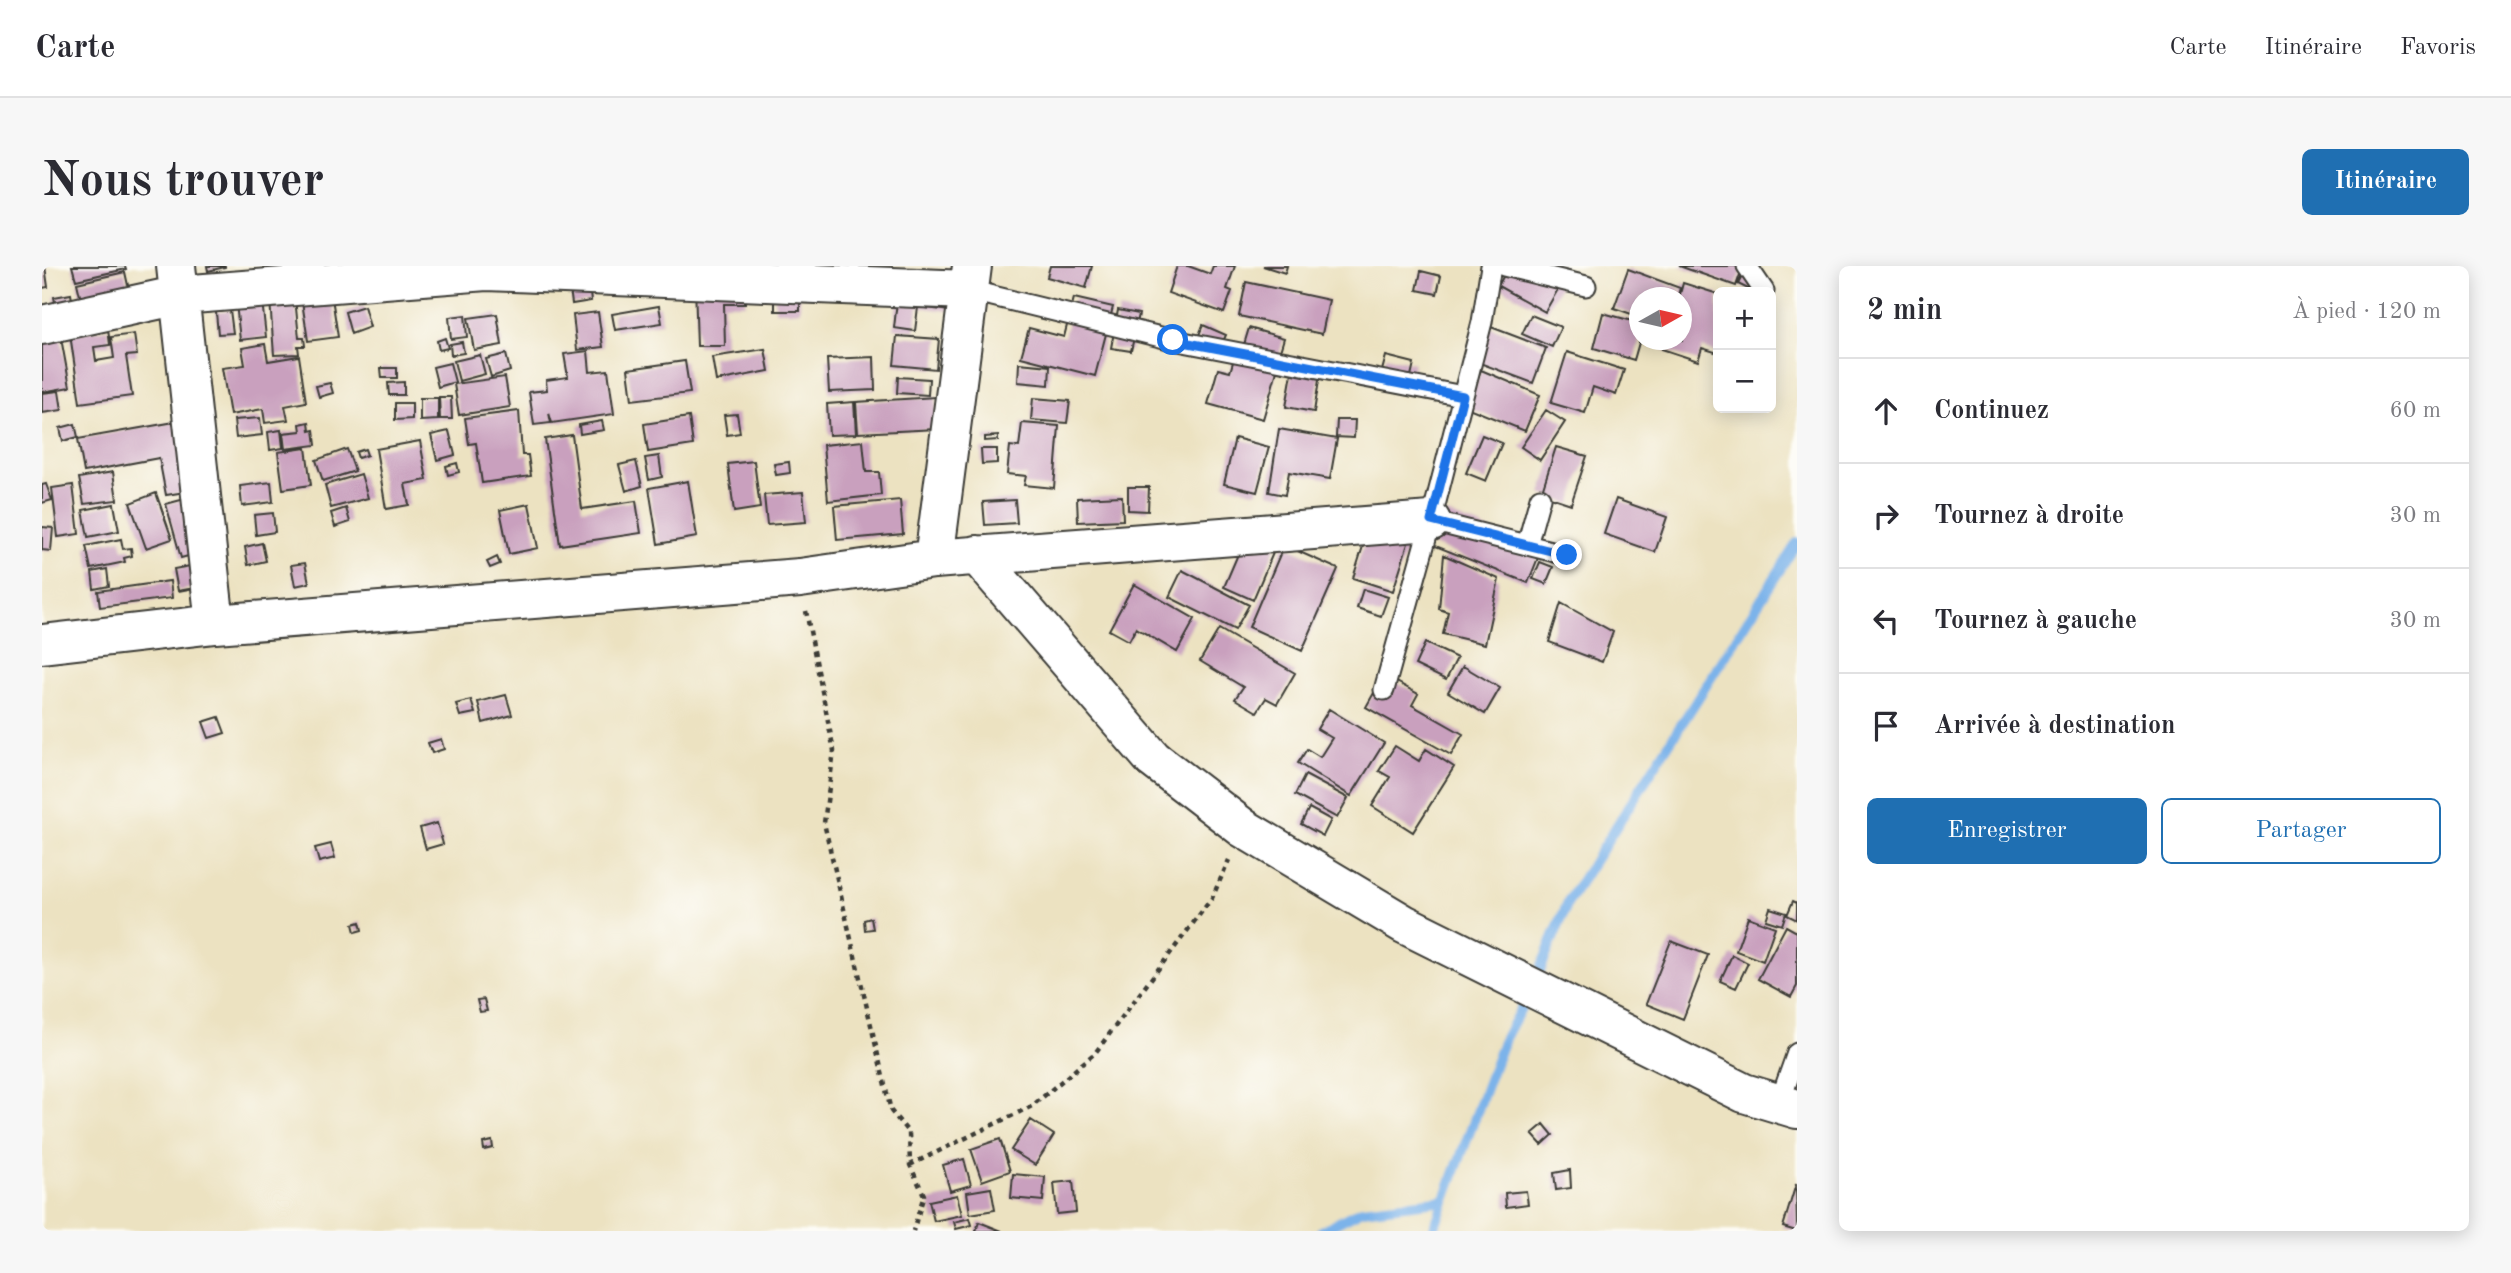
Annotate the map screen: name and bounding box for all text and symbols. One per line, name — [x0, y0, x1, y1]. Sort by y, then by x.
text: Carte — [35, 32, 115, 65]
text: Carte — [2169, 36, 2227, 60]
text: Itinéraire — [2265, 36, 2362, 60]
text: Favoris — [2400, 36, 2476, 60]
button: Itinéraire — [2302, 149, 2469, 215]
text: Nous trouver — [42, 158, 324, 207]
north arrow — [1629, 287, 1692, 350]
map controls — [1713, 287, 1776, 413]
button: + — [1713, 287, 1776, 350]
text: 2 min — [1867, 296, 1942, 326]
text: À pied · 120 m — [2292, 300, 2441, 323]
route start — [1157, 324, 1188, 355]
button: − — [1713, 350, 1776, 413]
icon: ahead — [1867, 392, 1905, 430]
text: Continuez — [1934, 398, 2049, 424]
text: 60 m — [2390, 399, 2441, 422]
icon: right — [1867, 497, 1905, 535]
text: Tournez à droite — [1934, 503, 2124, 529]
text: 30 m — [2390, 504, 2441, 527]
route end — [1551, 539, 1582, 570]
icon: left — [1867, 602, 1905, 640]
text: Tournez à gauche — [1934, 608, 2137, 634]
text: 30 m — [2390, 609, 2441, 632]
icon: arrive — [1867, 707, 1905, 745]
text: Arrivée à destination — [1934, 713, 2176, 739]
button: Enregistrer — [1867, 798, 2147, 864]
button: Partager — [2161, 798, 2441, 864]

